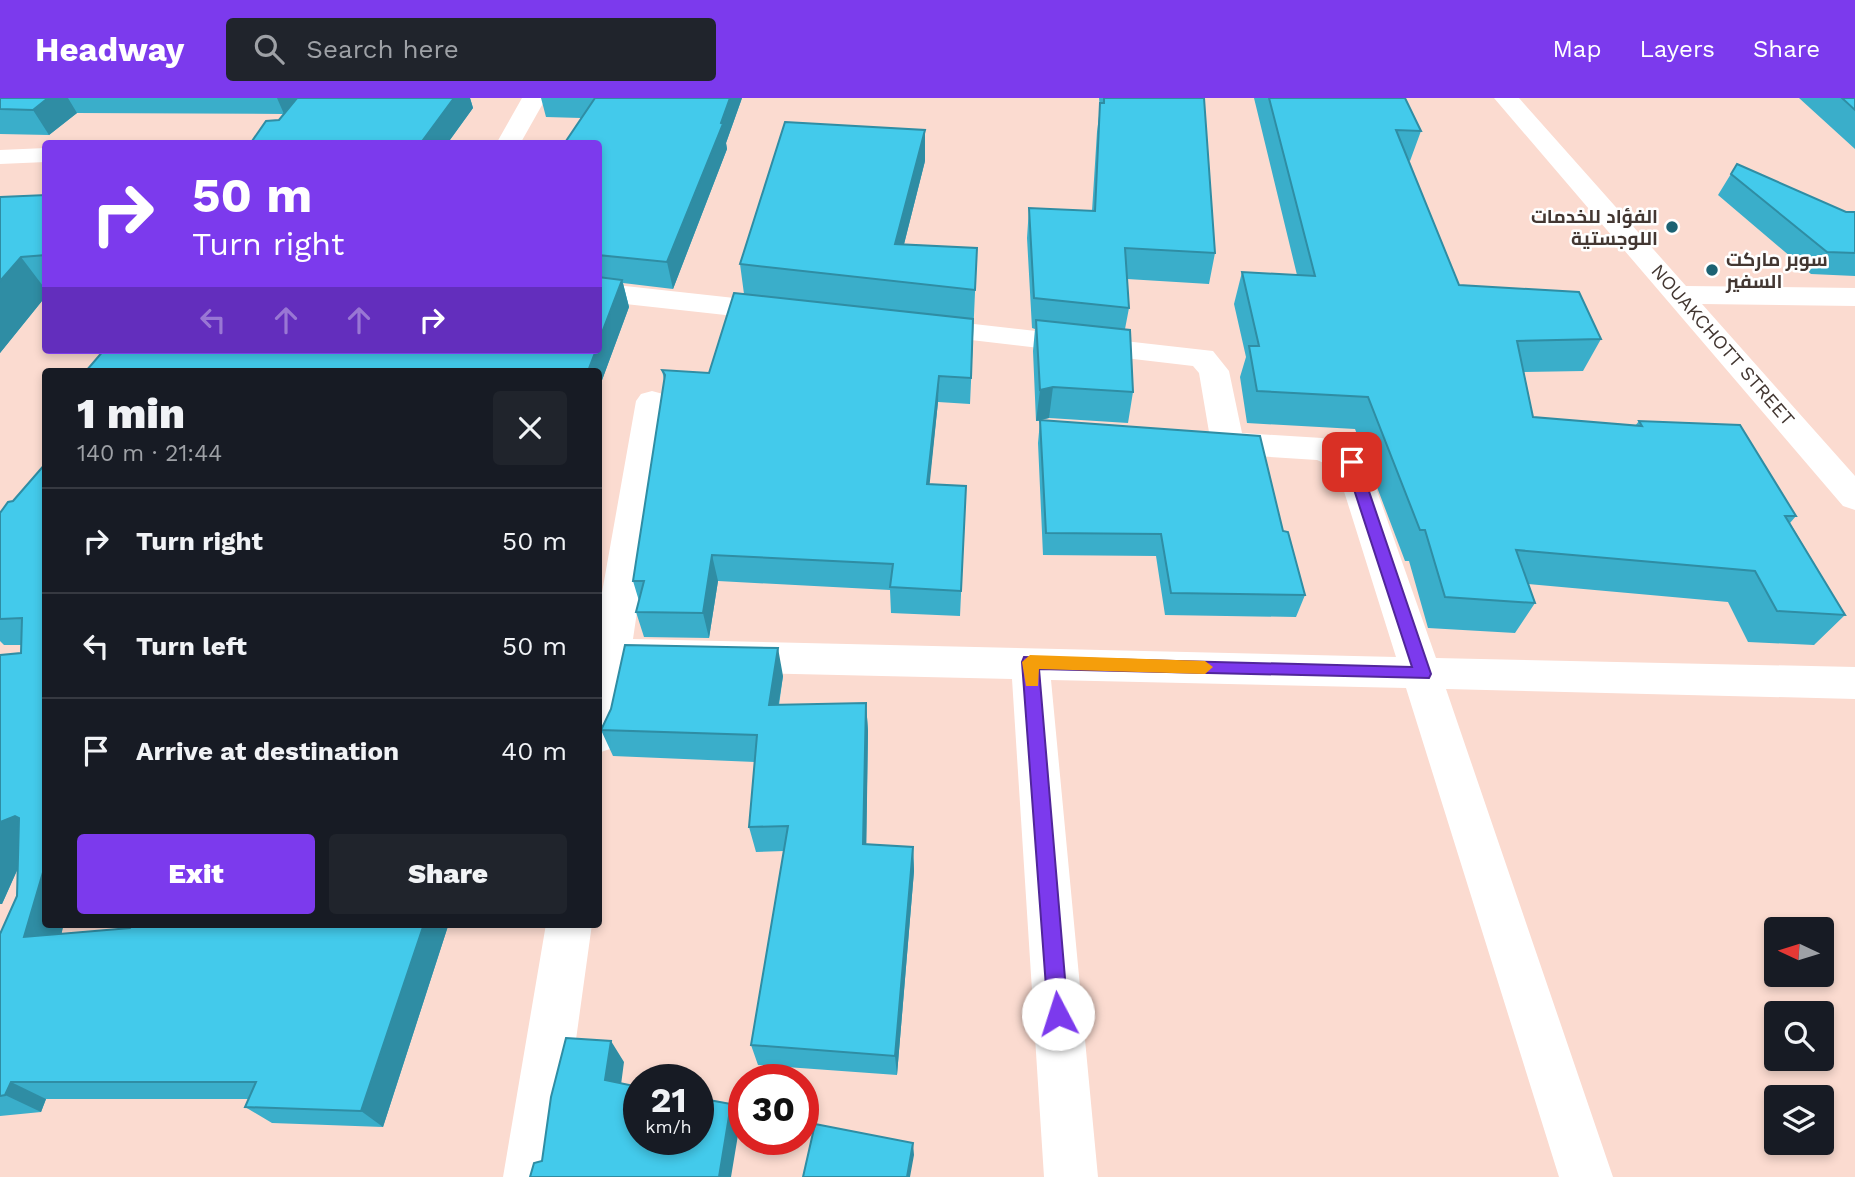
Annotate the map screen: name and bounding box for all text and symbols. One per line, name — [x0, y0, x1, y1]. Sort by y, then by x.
search box — [226, 18, 716, 81]
text: Headway — [35, 30, 184, 69]
icon: search — [250, 30, 288, 68]
text: Search here — [306, 34, 459, 64]
text: Map — [1553, 35, 1601, 63]
text: Layers — [1639, 35, 1715, 63]
text: Share — [1753, 35, 1820, 63]
text: 50 m — [192, 166, 312, 224]
icon: right — [77, 168, 168, 259]
place label: الفؤاد للخدمات اللوجستية — [1531, 205, 1658, 250]
marker: الفؤاد للخدمات اللوجستية — [1664, 219, 1680, 235]
text: Turn right — [192, 225, 344, 263]
place label: سوبر ماركت السفير — [1725, 248, 1828, 293]
street label: NOUAKCHOTT STREET — [1647, 259, 1799, 431]
marker: سوبر ماركت السفير — [1704, 262, 1720, 278]
icon: left — [194, 301, 232, 339]
icon: ahead — [267, 301, 305, 339]
icon: ahead — [340, 301, 378, 339]
icon: right — [413, 301, 451, 339]
text: 1 min — [77, 389, 185, 438]
button: close — [493, 391, 567, 465]
pin — [1322, 432, 1382, 492]
text: 140 m · 21:44 — [77, 440, 222, 467]
icon: arrive — [1333, 443, 1371, 481]
icon: right — [77, 522, 115, 560]
text: Turn right — [136, 526, 263, 556]
text: 50 m — [502, 526, 567, 556]
icon: left — [77, 627, 115, 665]
text: Turn left — [136, 631, 247, 661]
text: 50 m — [502, 631, 567, 661]
icon: arrive — [77, 732, 115, 770]
text: Arrive at destination — [136, 736, 399, 766]
text: 40 m — [501, 736, 567, 766]
button: Exit — [77, 834, 315, 914]
button: Share — [329, 834, 567, 914]
north arrow — [1764, 917, 1834, 987]
map controls — [1764, 917, 1834, 1155]
position arrow — [1021, 977, 1095, 1051]
button: search — [1764, 1001, 1834, 1071]
speed limit sign: 30 — [728, 1064, 819, 1155]
text: 21 — [651, 1079, 686, 1121]
button: layers — [1764, 1085, 1834, 1155]
text: km/h — [645, 1116, 692, 1137]

